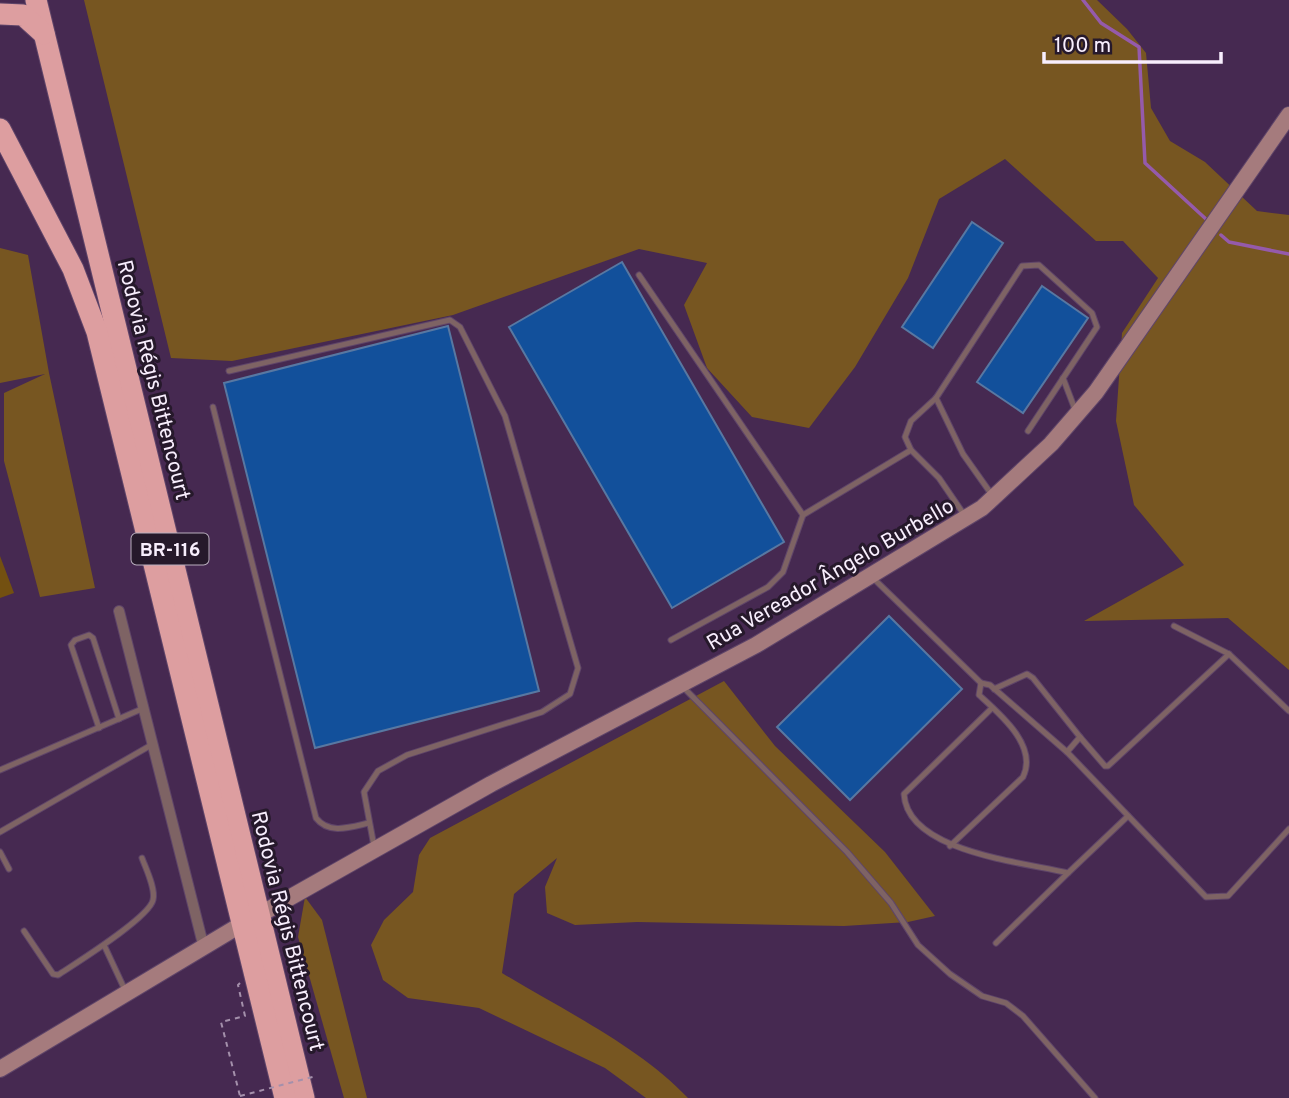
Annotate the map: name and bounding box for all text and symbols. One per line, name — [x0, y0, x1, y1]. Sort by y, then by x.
scale bar — [1044, 21, 1221, 65]
text: 100 m — [1054, 33, 1111, 60]
street label: Rodovia Régis Bittencourt — [110, 257, 195, 503]
street label: Rua Vereador Ângelo Burbello — [702, 492, 959, 657]
road number: BR-116 — [132, 534, 208, 564]
street label: Rodovia Régis Bittencourt — [244, 808, 329, 1054]

